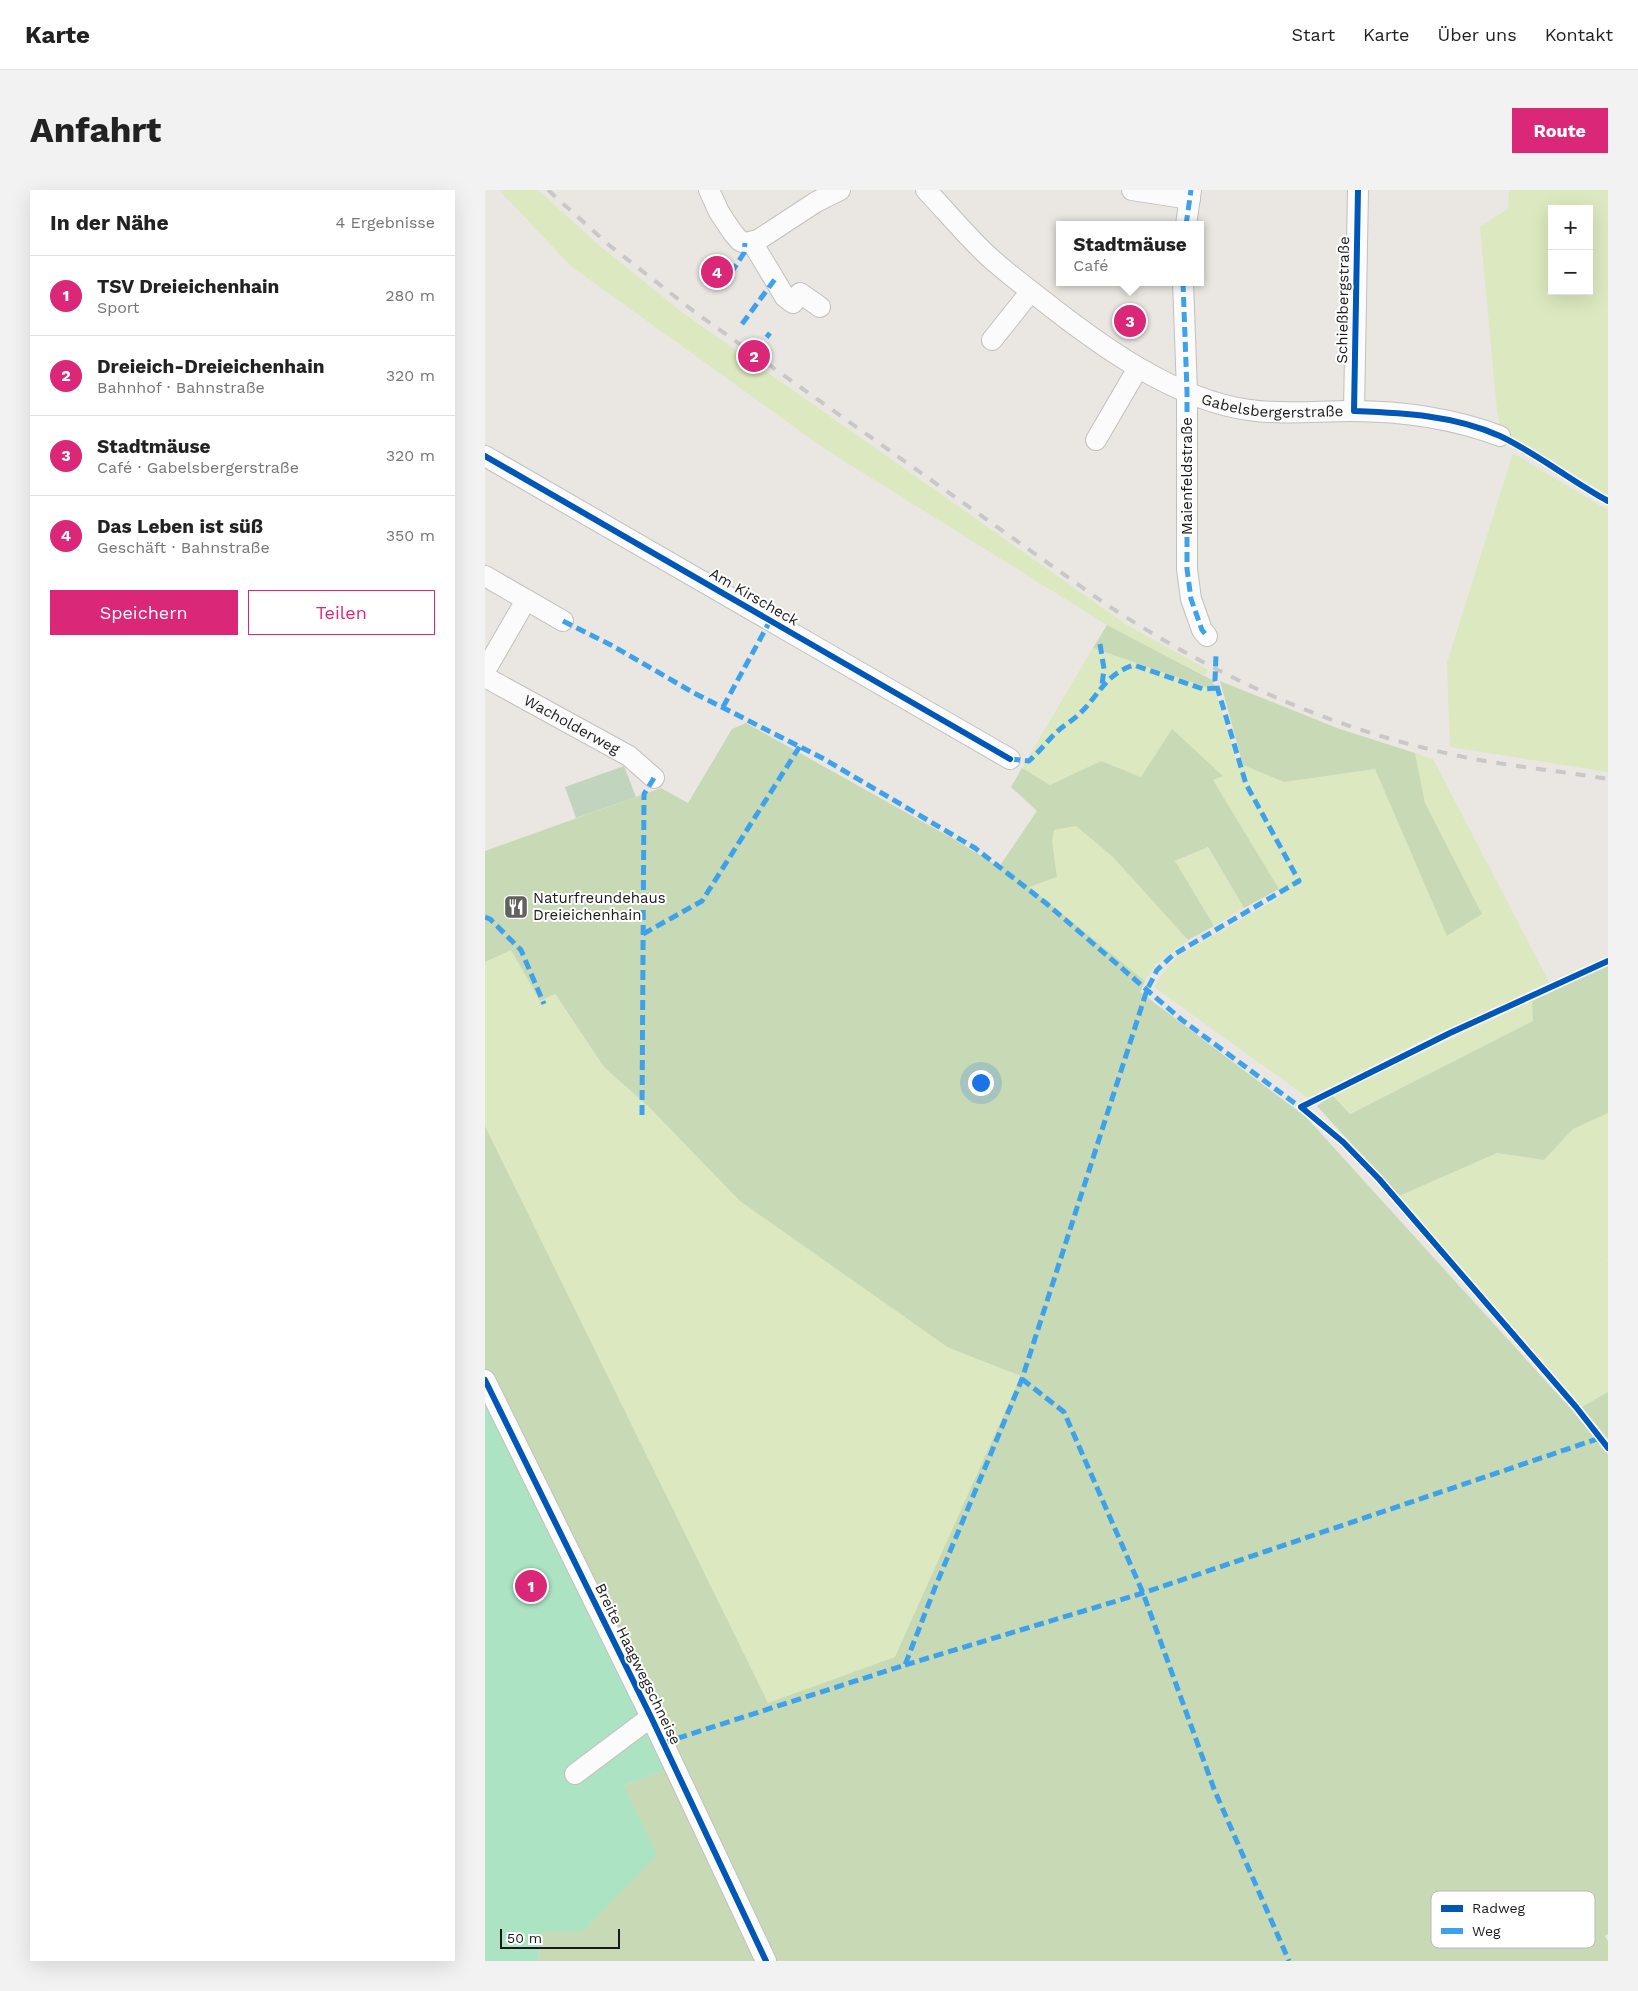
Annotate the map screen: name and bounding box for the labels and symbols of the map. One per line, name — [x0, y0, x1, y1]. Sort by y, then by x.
street label: Schießbergstraße — [1333, 236, 1353, 364]
pin: 4 — [701, 253, 733, 291]
pin: 3 — [1114, 302, 1146, 340]
pin: 2 — [738, 337, 770, 375]
street label: Gabelsbergerstraße — [1199, 390, 1343, 422]
street label: Maienfeldstraße — [1178, 417, 1196, 535]
street label: Am Kirscheck — [706, 564, 802, 630]
street label: Wacholderweg — [521, 691, 623, 758]
place label: Naturfreundehaus Dreieichenhain — [533, 889, 666, 924]
restaurant icon: Naturfreundehaus Dreieichenhain — [503, 894, 529, 920]
your location — [968, 1070, 994, 1096]
pin: 1 — [515, 1567, 547, 1605]
street label: Breite Haagwegschneise — [591, 1580, 685, 1748]
legend — [1431, 1891, 1595, 1948]
text: Radweg — [1472, 1900, 1526, 1916]
text: Weg — [1472, 1923, 1501, 1939]
scale bar — [500, 1926, 620, 1949]

